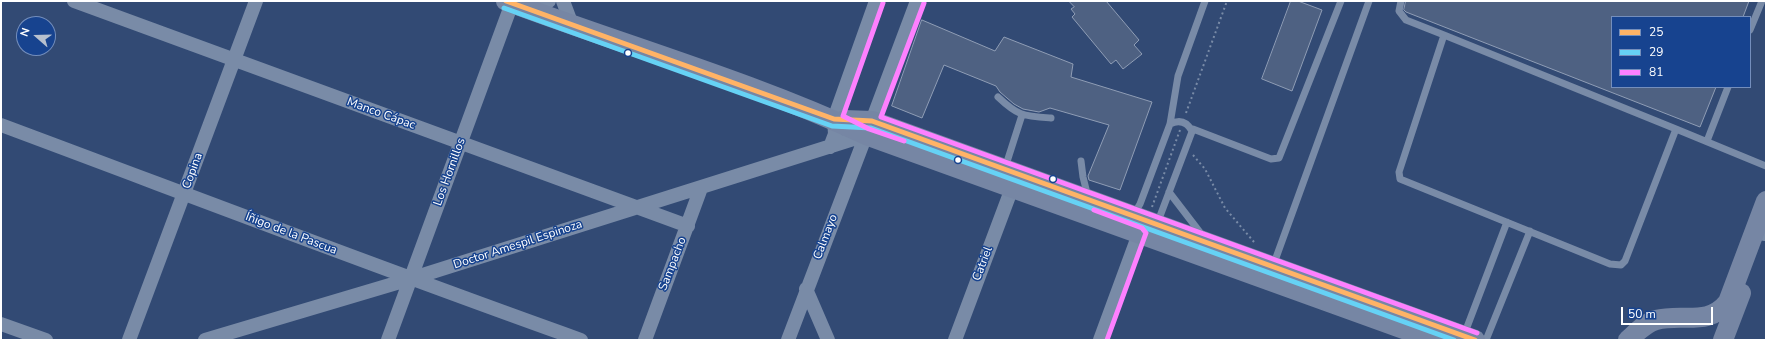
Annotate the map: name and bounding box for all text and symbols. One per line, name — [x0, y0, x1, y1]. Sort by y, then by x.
north arrow — [16, 16, 56, 56]
legend — [1611, 16, 1751, 88]
text: 25 — [1649, 24, 1663, 40]
text: N — [17, 26, 34, 39]
text: 29 — [1649, 44, 1663, 60]
unlabelled marker — [623, 48, 633, 58]
text: 81 — [1649, 64, 1663, 80]
street label: Manco Cápac — [345, 95, 417, 133]
street label: Los Hornillos — [431, 136, 469, 208]
street label: Copina — [180, 151, 206, 191]
unlabelled marker — [953, 155, 963, 165]
unlabelled marker — [1048, 174, 1058, 184]
street label: Íñigo de la Pascua — [243, 210, 339, 258]
street label: Calmayo — [811, 212, 841, 262]
street label: Doctor Amespil Espinoza — [452, 217, 584, 273]
street label: Sampacho — [656, 235, 690, 293]
street label: Catriel — [970, 245, 996, 283]
scale bar — [1623, 299, 1715, 325]
text: 50 m — [1628, 306, 1656, 322]

